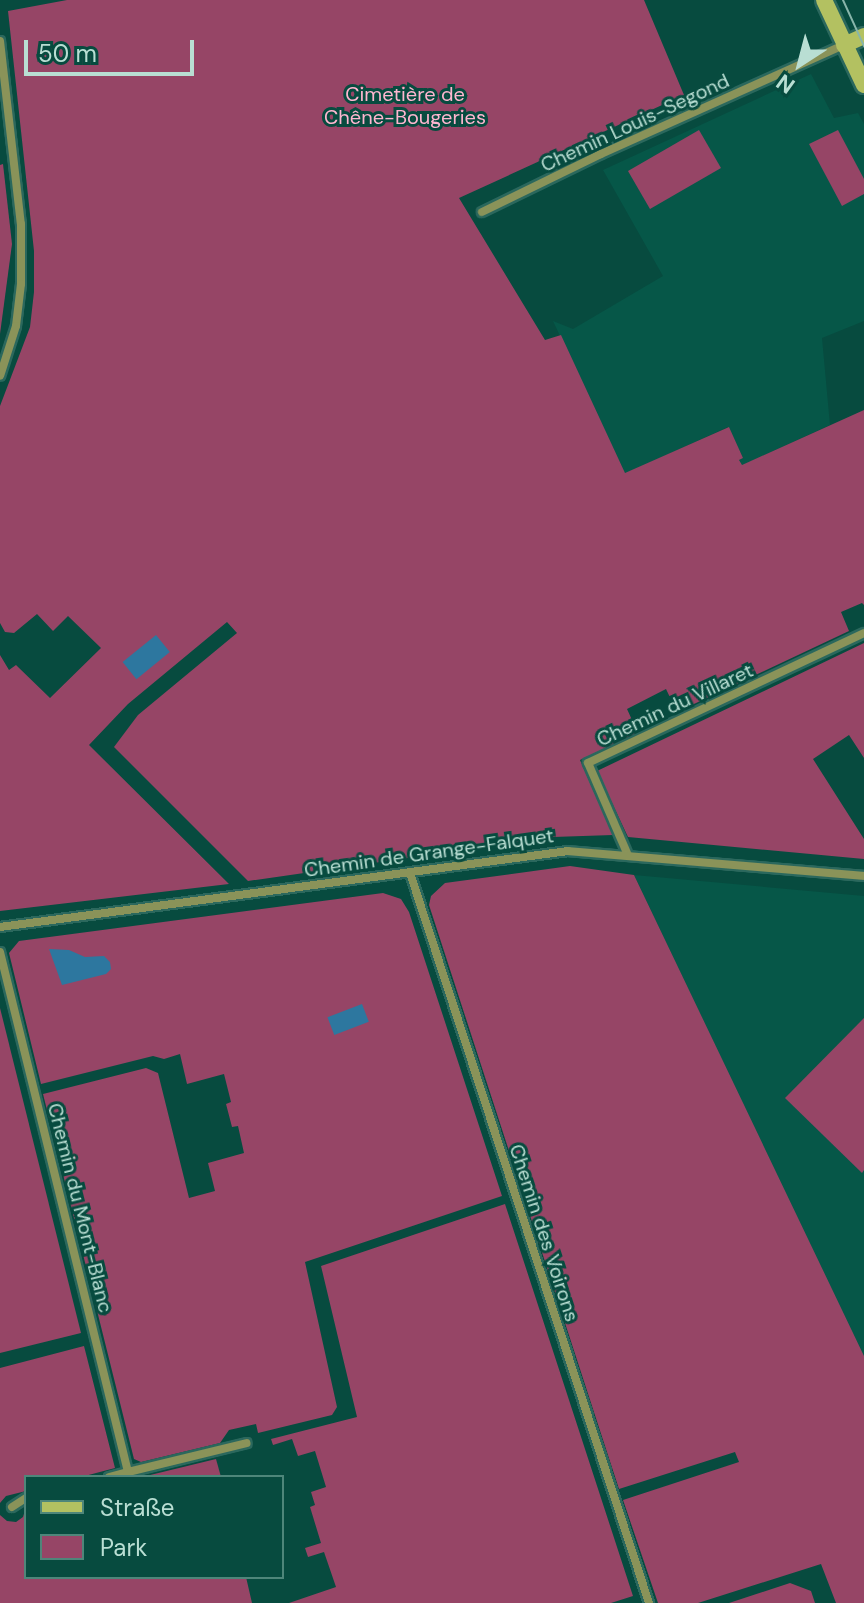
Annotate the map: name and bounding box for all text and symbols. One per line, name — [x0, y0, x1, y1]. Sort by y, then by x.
scale bar — [28, 24, 198, 74]
north arrow — [760, 24, 840, 104]
text: 50 m — [38, 38, 97, 69]
text: N — [771, 67, 801, 100]
street label: Chemin Louis-Segond — [537, 69, 733, 177]
park label: Cimetière de Chêne-Bougeries — [324, 83, 486, 130]
street label: Chemin du Villaret — [593, 658, 757, 752]
street label: Chemin de Grange-Falquet — [303, 824, 555, 882]
street label: Chemin du Mont-Blanc — [42, 1101, 118, 1315]
street label: Chemin des Voirons — [504, 1141, 584, 1325]
legend — [24, 1475, 284, 1579]
text: Straße — [100, 1492, 174, 1523]
text: Park — [100, 1532, 147, 1563]

